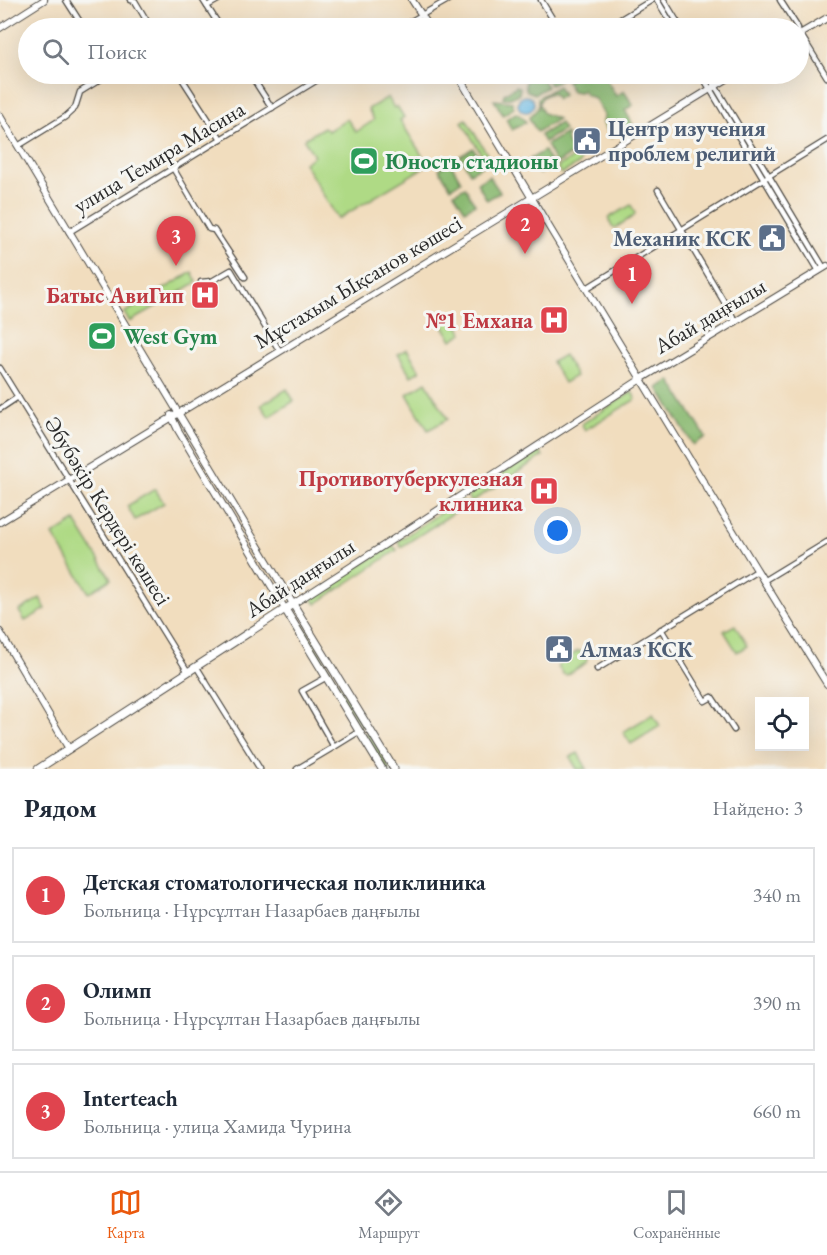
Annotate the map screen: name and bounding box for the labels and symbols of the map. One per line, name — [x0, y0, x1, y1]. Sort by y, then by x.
street label: улица Темира Масина — [68, 94, 250, 220]
place label: Центр изучения проблем религий — [608, 114, 776, 168]
public building icon: Центр изучения проблем религий — [571, 125, 603, 157]
sports icon: Юность стадионы — [348, 145, 380, 177]
place label: Юность стадионы — [385, 147, 559, 176]
pin: 2 — [506, 204, 544, 254]
street label: Мұстахым Ықсанов көшесі — [249, 208, 467, 356]
pin: 3 — [156, 216, 195, 266]
public building icon: Механик КСК — [756, 222, 788, 254]
place label: Механик КСК — [613, 224, 752, 253]
pin: 1 — [612, 254, 652, 304]
street label: Абай даңғылы — [648, 271, 771, 361]
hospital icon: Батыс АвиГип — [189, 279, 221, 311]
place label: Батыс АвиГип — [46, 281, 184, 310]
hospital icon: №1 Емхана — [538, 304, 570, 336]
place label: №1 Емхана — [426, 306, 533, 335]
sports icon: West Gym — [86, 320, 118, 352]
place label: West Gym — [123, 322, 218, 351]
street label: Әбубәкір Кердері көшесі — [38, 411, 178, 611]
place label: Противотуберкулезная клиника — [299, 464, 523, 518]
hospital icon: Противотуберкулезная клиника — [528, 475, 560, 507]
your location — [543, 516, 572, 545]
street label: Абай даңғылы — [239, 532, 360, 625]
public building icon: Алмаз КСК — [543, 633, 575, 665]
place label: Алмаз КСК — [579, 635, 693, 664]

